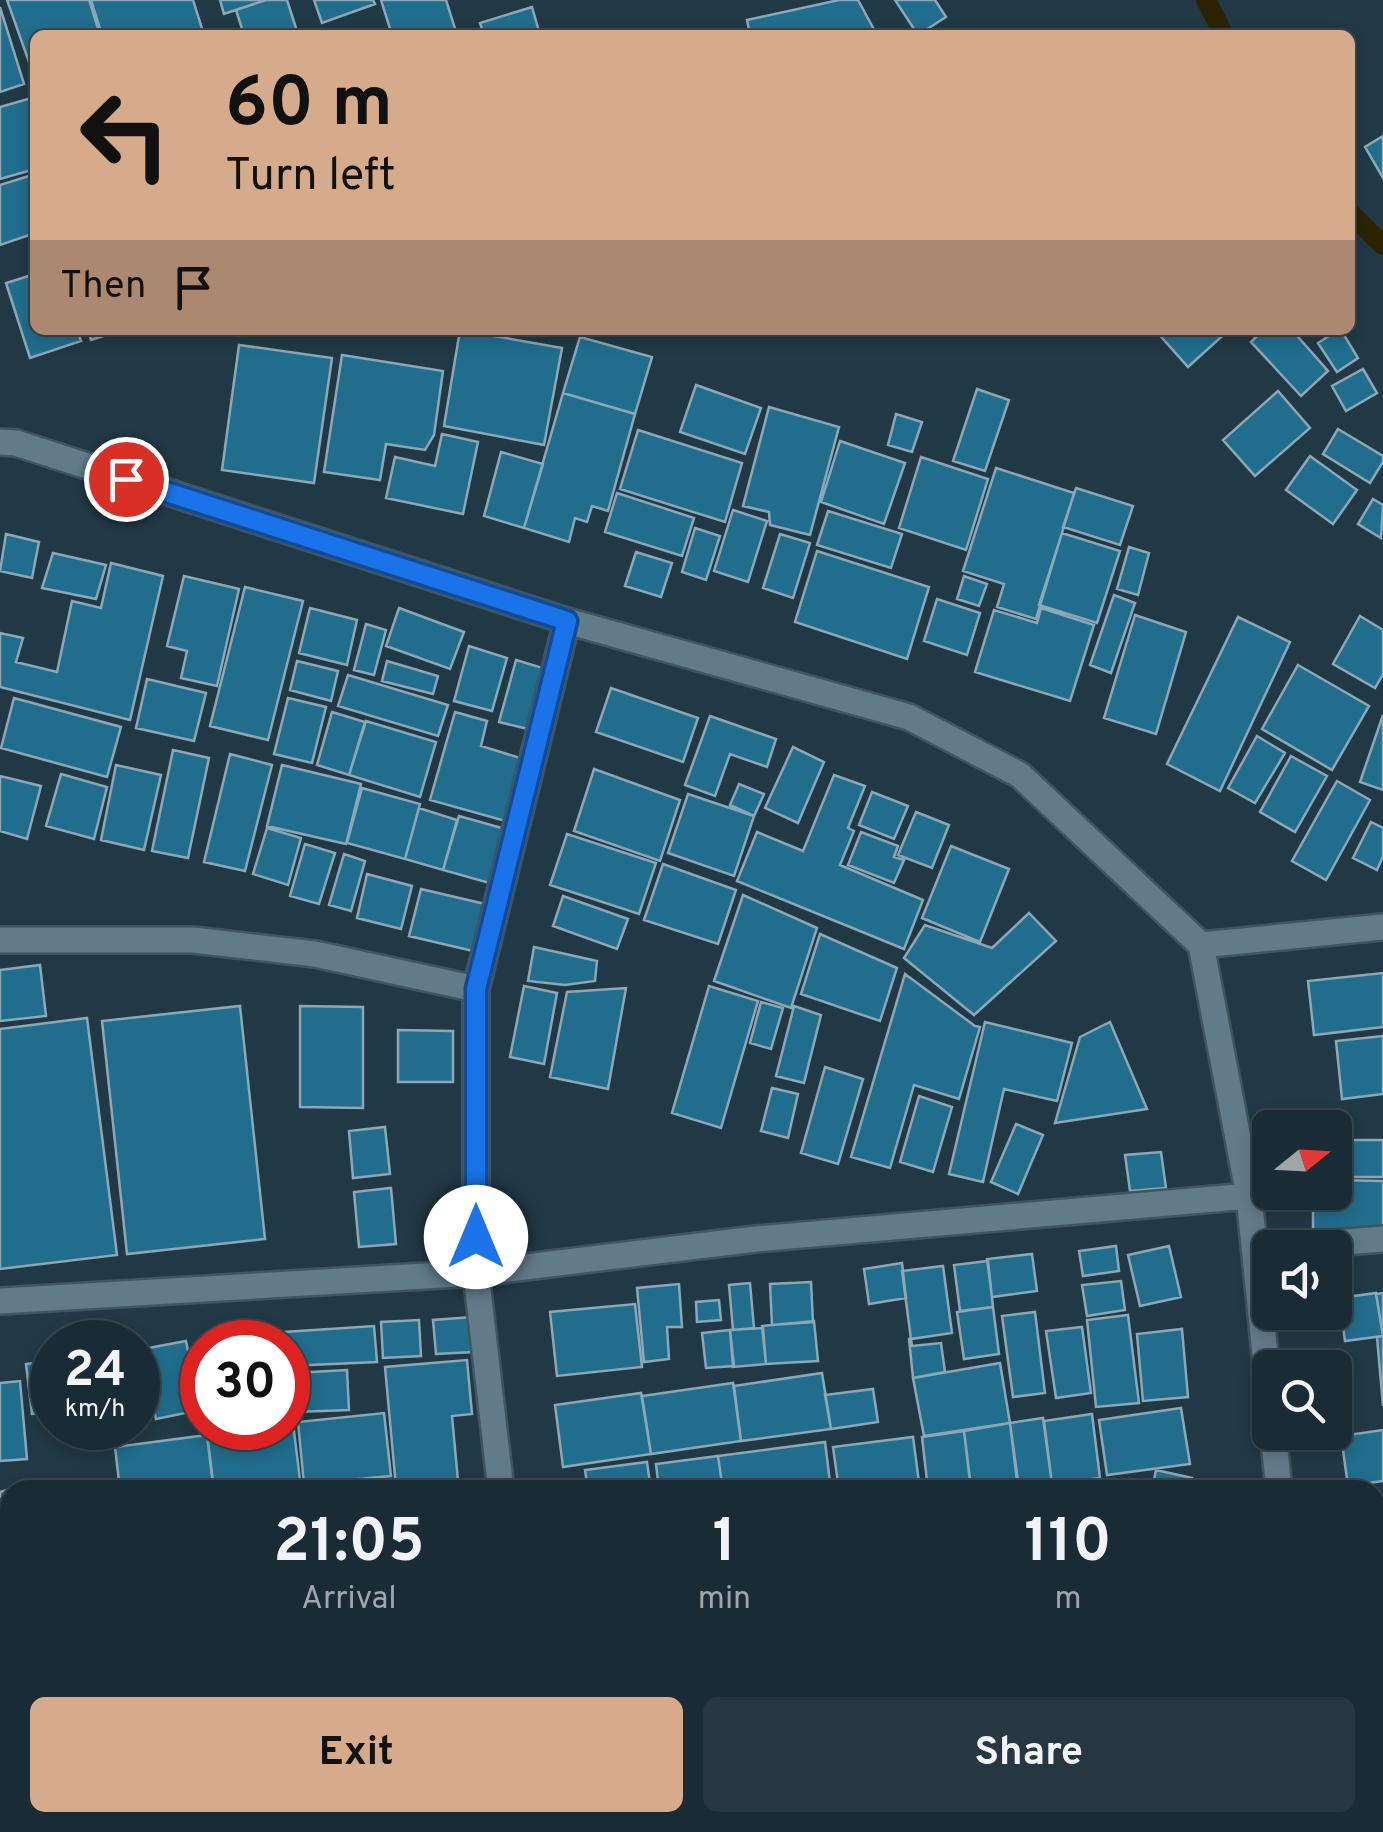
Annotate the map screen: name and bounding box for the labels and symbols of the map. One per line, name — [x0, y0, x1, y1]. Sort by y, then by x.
pin — [84, 437, 169, 522]
north arrow — [1252, 1110, 1352, 1210]
position arrow — [424, 1185, 528, 1289]
speed limit sign: 30 — [180, 1320, 310, 1450]

